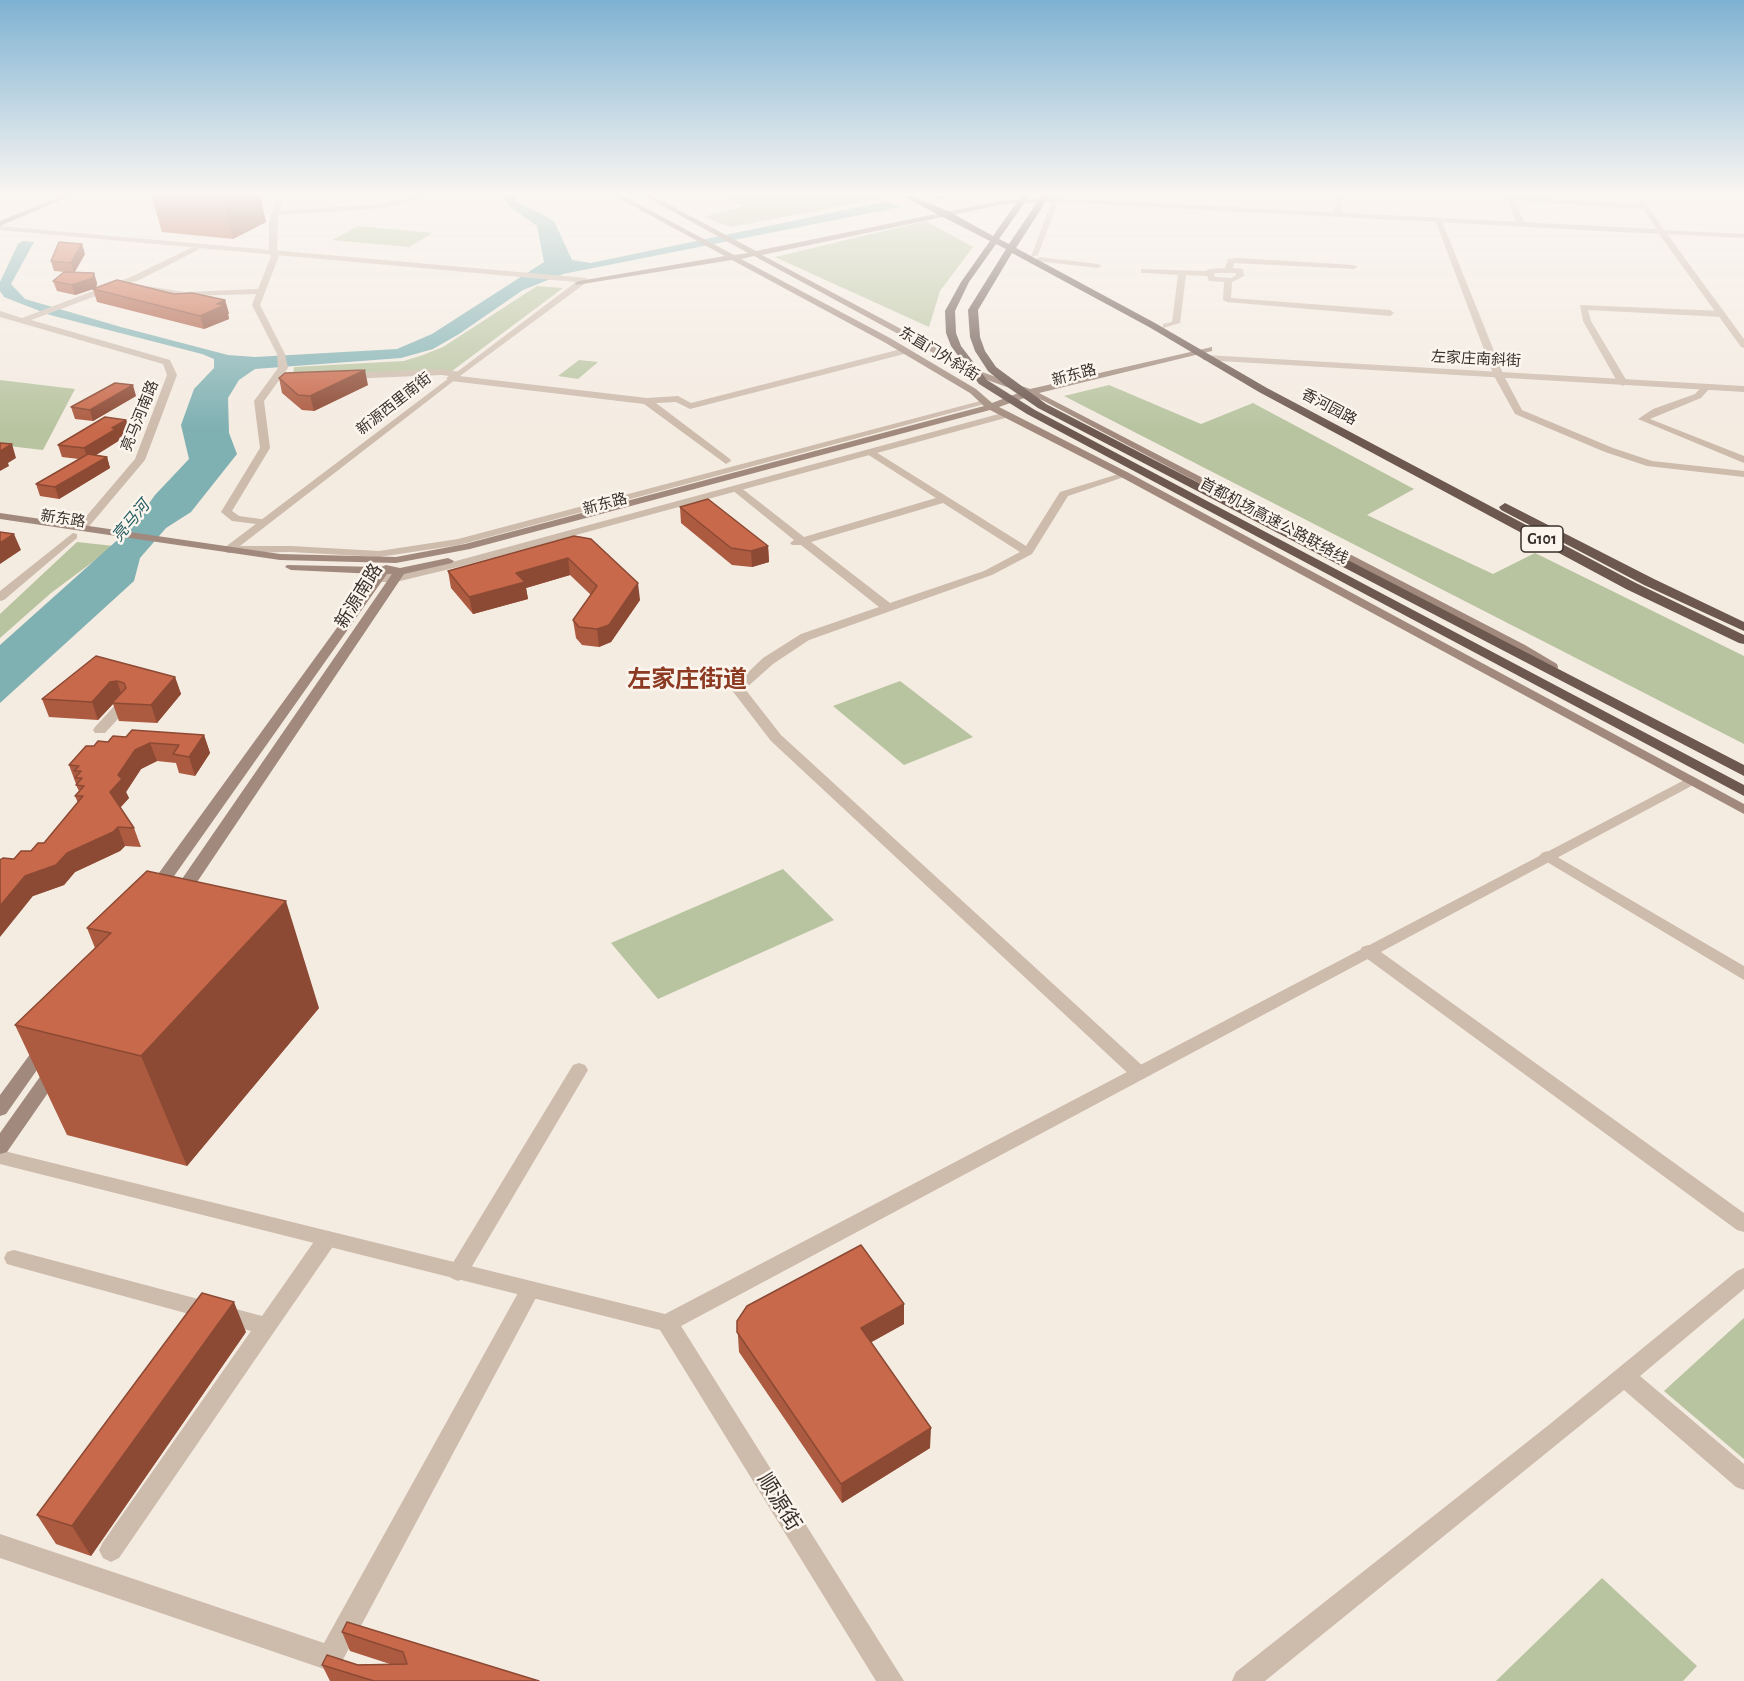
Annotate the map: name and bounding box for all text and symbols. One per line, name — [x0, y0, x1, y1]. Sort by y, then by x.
street label: 东直门外斜街 — [896, 323, 982, 385]
street label: 左家庄南斜街 — [1431, 348, 1521, 370]
street label: 新东路 — [1050, 360, 1098, 390]
street label: 新源西里南街 — [353, 369, 435, 439]
street label: 亮马河南路 — [118, 378, 162, 454]
street label: 香河园路 — [1298, 385, 1360, 429]
street label: 首都机场高速公路联络线 — [1197, 474, 1351, 568]
street label: 新东路 — [581, 489, 629, 519]
water label: 亮马河 — [108, 496, 154, 546]
street label: 新东路 — [39, 507, 87, 531]
road number: G101 — [1521, 526, 1563, 552]
street label: 新源南路 — [331, 560, 387, 632]
district label: 左家庄街道 — [627, 666, 747, 694]
street label: 顺源街 — [752, 1469, 806, 1535]

